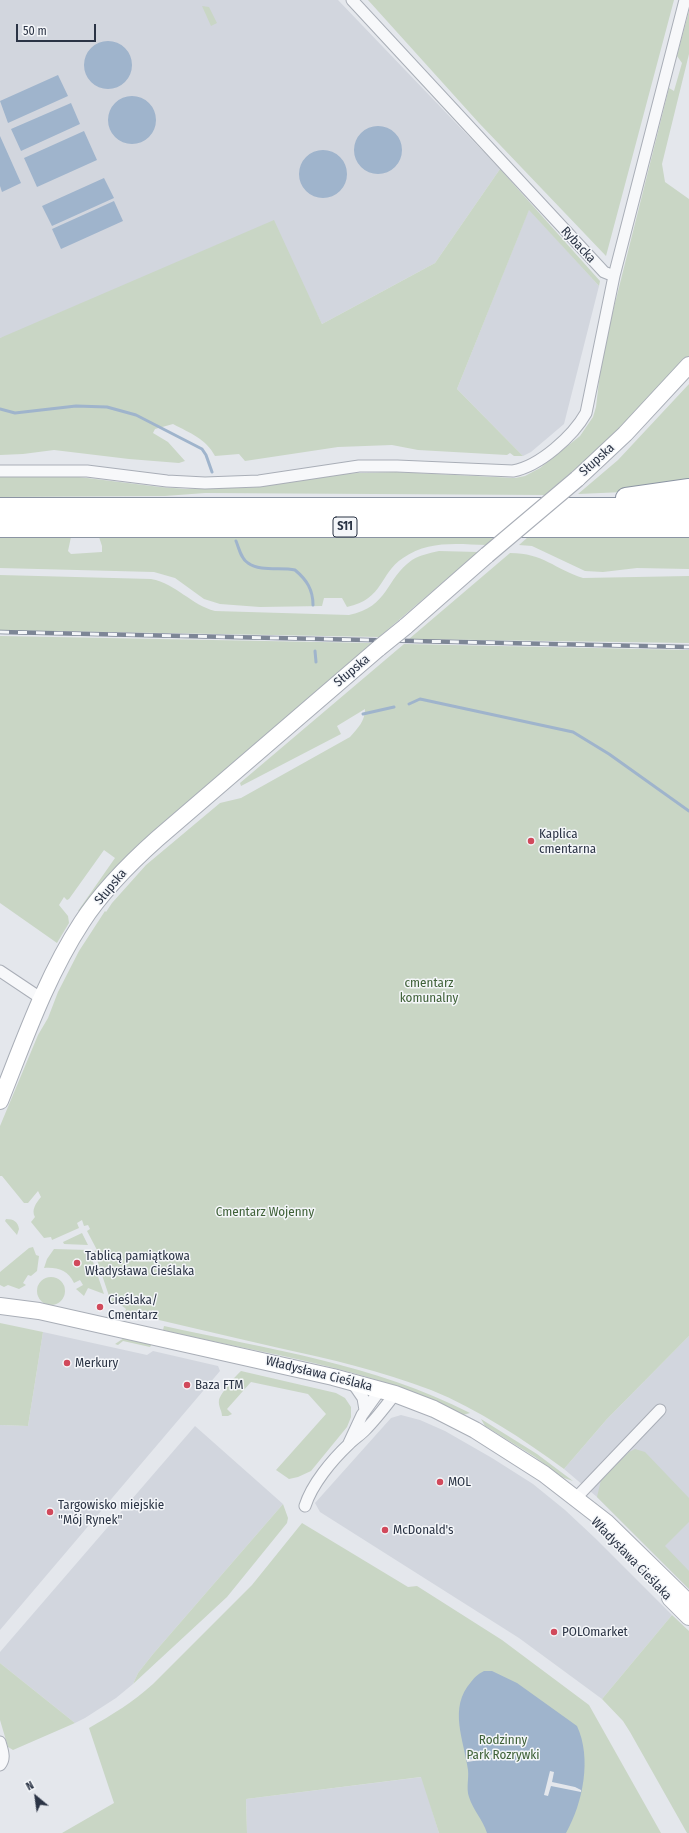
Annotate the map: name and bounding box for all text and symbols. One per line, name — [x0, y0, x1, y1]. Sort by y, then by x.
scale bar — [18, 16, 98, 42]
text: 50 m — [23, 24, 47, 38]
street label: Rybacka — [557, 224, 599, 266]
street label: Słupska — [576, 440, 618, 480]
road number: S11 — [333, 517, 357, 537]
street label: Słupska — [331, 652, 373, 690]
place label: Kaplica cmentarna — [539, 826, 596, 857]
marker: Kaplica cmentarna — [526, 836, 536, 846]
street label: Słupska — [92, 866, 130, 908]
park label: cmentarz komunalny — [400, 975, 458, 1006]
park label: Cmentarz Wojenny — [216, 1204, 314, 1220]
place label: Tablicą pamiątkowa Władysława Cieślaka — [85, 1248, 194, 1279]
marker: Tablicą pamiątkowa Władysława Cieślaka — [72, 1258, 82, 1268]
place label: Cieślaka/ Cmentarz — [108, 1292, 158, 1323]
marker: Cieślaka/ Cmentarz — [95, 1302, 105, 1312]
street label: Władysława Cieślaka — [264, 1353, 374, 1395]
place label: Merkury — [75, 1355, 118, 1371]
marker: Merkury — [62, 1358, 72, 1368]
place label: Baza FTM — [195, 1377, 244, 1393]
marker: Baza FTM — [182, 1380, 192, 1390]
place label: MOL — [448, 1474, 471, 1490]
marker: MOL — [435, 1477, 445, 1487]
place label: Targowisko miejskie "Mój Rynek" — [58, 1497, 164, 1528]
marker: Targowisko miejskie "Mój Rynek" — [45, 1507, 55, 1517]
street label: Władysława Cieślaka — [587, 1514, 675, 1604]
place label: McDonald's — [393, 1522, 454, 1538]
marker: McDonald's — [380, 1525, 390, 1535]
place label: POLOmarket — [562, 1624, 628, 1640]
marker: POLOmarket — [549, 1627, 559, 1637]
park label: Rodzinny Park Rozrywki — [466, 1732, 540, 1763]
north arrow — [16, 1777, 56, 1817]
text: N — [24, 1779, 36, 1793]

